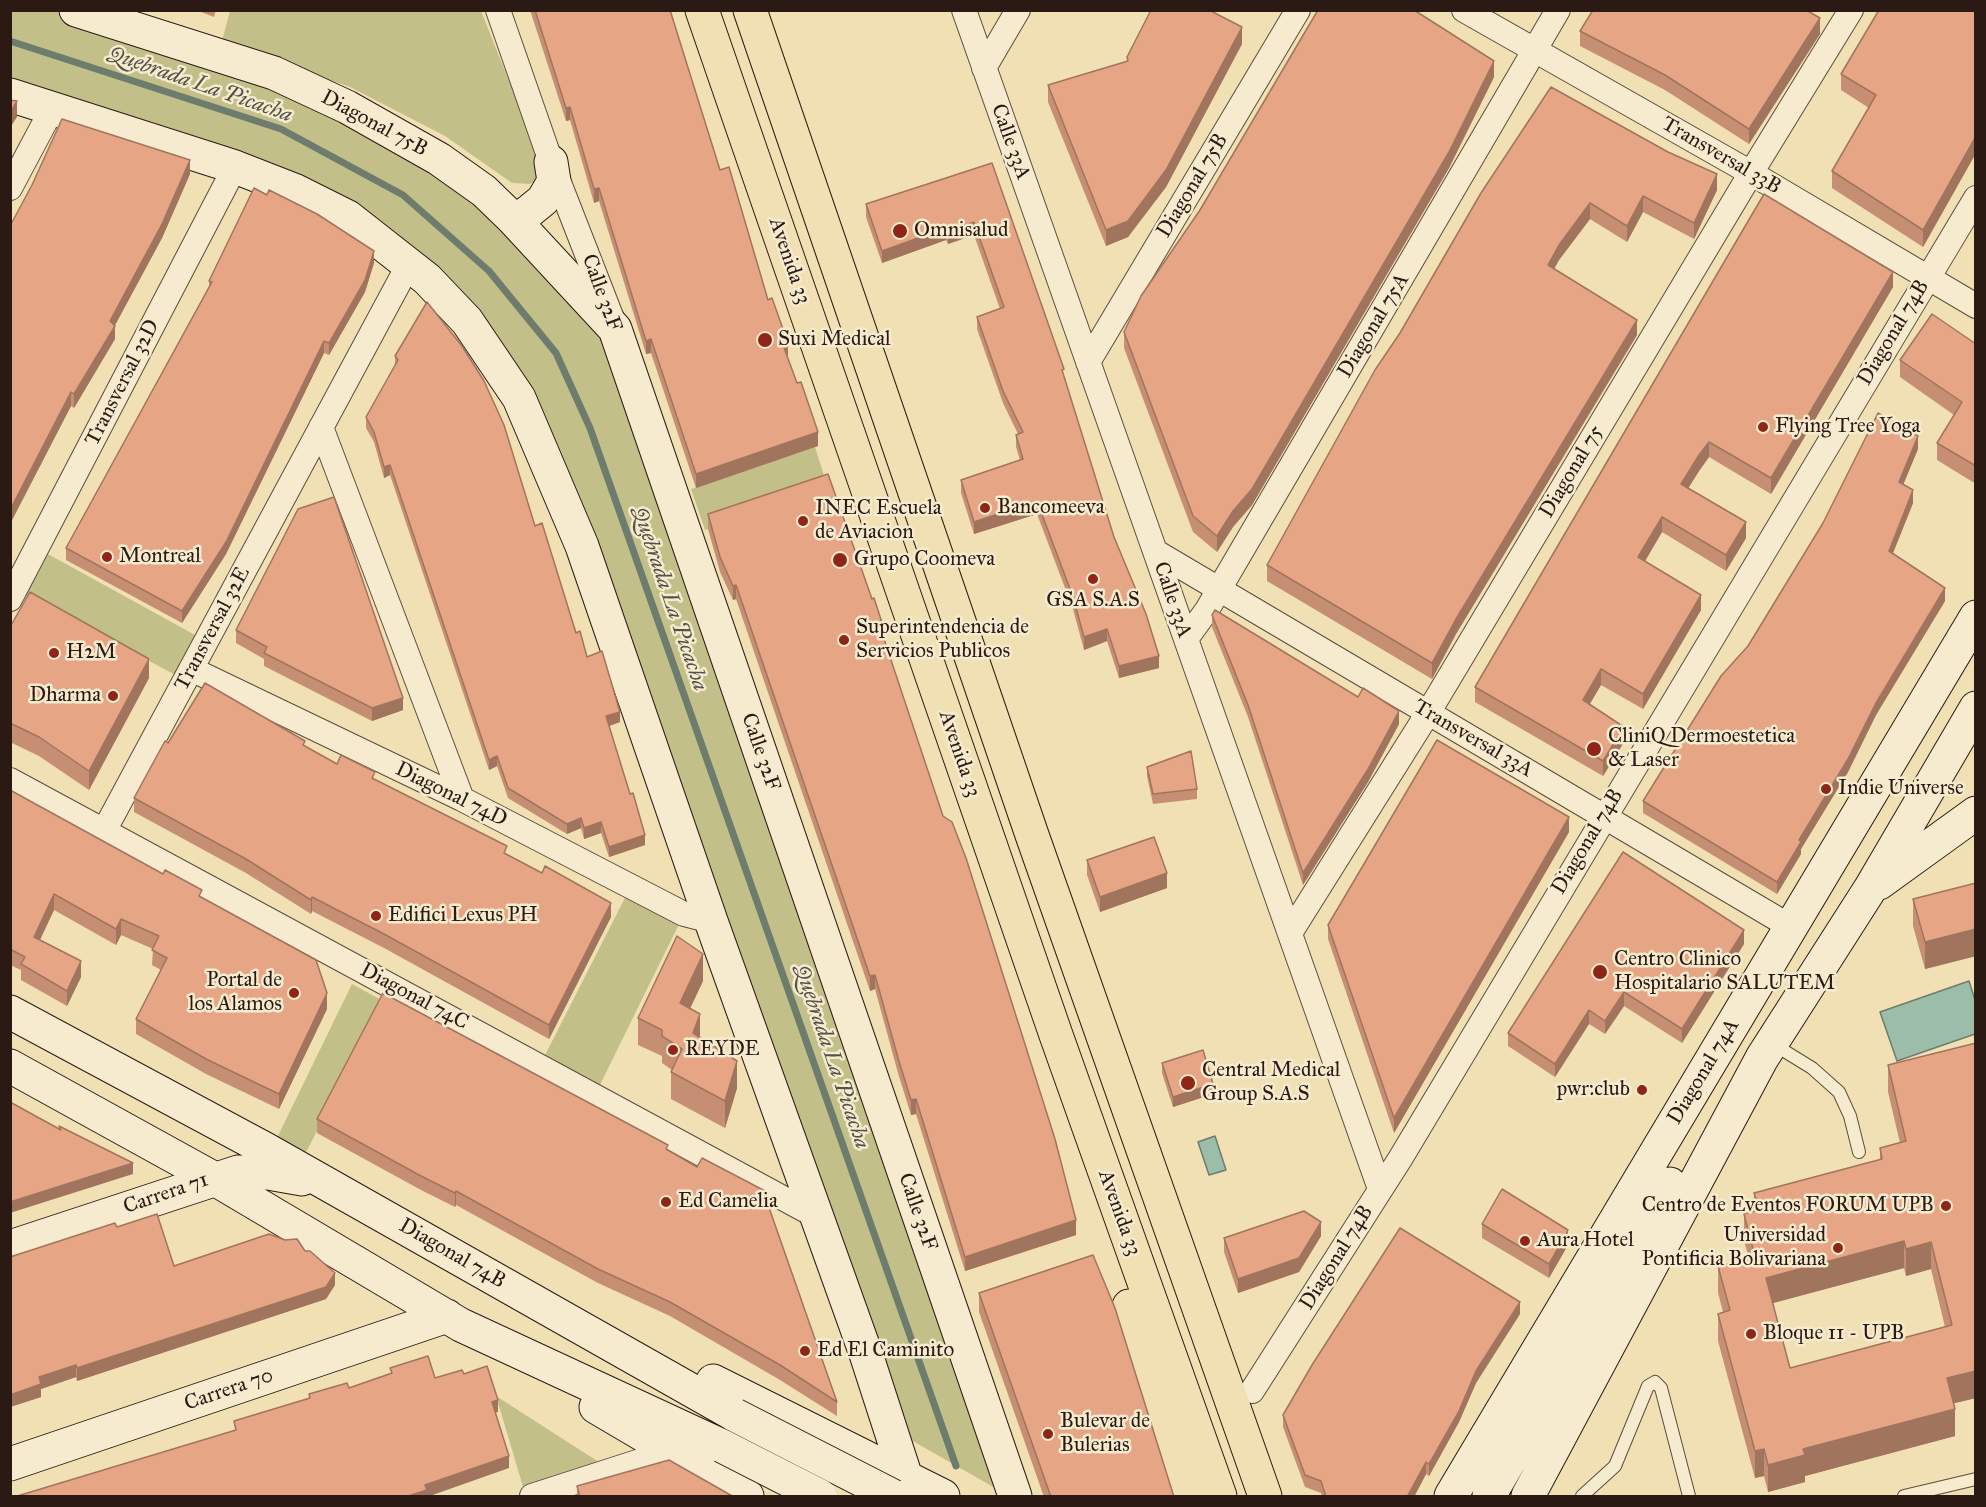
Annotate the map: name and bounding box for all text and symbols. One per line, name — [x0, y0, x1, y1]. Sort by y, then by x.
water label: Quebrada La Picacha — [105, 41, 295, 129]
street label: Diagonal 75B — [316, 85, 432, 163]
street label: Calle 33A — [985, 101, 1035, 183]
street label: Transversal 33B — [1657, 112, 1785, 200]
street label: Diagonal 75B — [1152, 129, 1234, 243]
street label: Avenida 33 — [762, 215, 816, 307]
place label: Omnisalud — [914, 218, 1009, 244]
marker: Omnisalud — [891, 222, 909, 240]
street label: Calle 32F — [575, 251, 627, 335]
street label: Diagonal 75A — [1333, 269, 1415, 383]
street label: Diagonal 74B — [1853, 276, 1935, 390]
street label: Transversal 32D — [80, 316, 166, 450]
place label: Suxi Medical — [778, 327, 891, 353]
marker: Suxi Medical — [756, 331, 774, 349]
place label: Flying Tree Yoga — [1775, 414, 1920, 440]
marker: Flying Tree Yoga — [1756, 420, 1770, 434]
street label: Diagonal 75 — [1535, 421, 1609, 523]
place label: Bancomeeva — [997, 495, 1105, 521]
place label: INEC Escuela de Aviacion — [815, 496, 942, 546]
marker: Bancomeeva — [978, 501, 992, 515]
water label: Quebrada La Picacha — [625, 504, 713, 694]
marker: INEC Escuela de Aviacion — [796, 514, 810, 528]
place label: Montreal — [119, 544, 201, 570]
place label: Grupo Coomeva — [854, 547, 995, 573]
marker: Montreal — [100, 550, 114, 564]
marker: Grupo Coomeva — [831, 551, 849, 569]
street label: Calle 33A — [1147, 559, 1197, 641]
street label: Transversal 32E — [170, 563, 256, 695]
marker: GSA S.A.S — [1086, 572, 1100, 586]
place label: GSA S.A.S — [1046, 588, 1140, 614]
place label: Superintendencia de Servicios Publicos — [856, 615, 1029, 665]
marker: Superintendencia de Servicios Publicos — [837, 633, 851, 647]
place label: H2M — [66, 640, 116, 666]
marker: H2M — [47, 646, 61, 660]
place label: Dharma — [30, 683, 101, 709]
marker: Dharma — [106, 689, 120, 703]
street label: Transversal 33A — [1409, 695, 1537, 783]
street label: Avenida 33 — [932, 708, 986, 800]
street label: Calle 32F — [735, 710, 785, 794]
place label: CliniQ Dermoestetica & Laser — [1608, 724, 1795, 774]
marker: CliniQ Dermoestetica & Laser — [1585, 740, 1603, 758]
street label: Diagonal 74D — [391, 757, 511, 833]
place label: Indie Universe — [1838, 776, 1964, 802]
marker: Indie Universe — [1819, 782, 1833, 796]
street label: Diagonal 74B — [1547, 785, 1629, 899]
place label: Edifici Lexus PH — [388, 903, 538, 929]
marker: Edifici Lexus PH — [369, 909, 383, 923]
place label: Centro Clinico Hospitalario SALUTEM — [1614, 947, 1835, 997]
street label: Diagonal 74C — [356, 958, 472, 1036]
water label: Quebrada La Picacha — [787, 962, 875, 1152]
marker: Centro Clinico Hospitalario SALUTEM — [1591, 963, 1609, 981]
place label: Portal de los Alamos — [189, 968, 282, 1018]
marker: Portal de los Alamos — [287, 986, 301, 1000]
street label: Diagonal 74A — [1663, 1015, 1745, 1129]
place label: REYDE — [685, 1037, 760, 1063]
marker: REYDE — [666, 1043, 680, 1057]
place label: Central Medical Group S.A.S — [1202, 1058, 1341, 1108]
marker: Central Medical Group S.A.S — [1179, 1074, 1197, 1092]
place label: pwr:club — [1557, 1077, 1630, 1103]
marker: pwr:club — [1635, 1083, 1649, 1097]
street label: Avenida 33 — [1092, 1167, 1146, 1259]
street label: Carrera 71 — [120, 1168, 212, 1220]
street label: Calle 32F — [892, 1170, 942, 1254]
place label: Ed Camelia — [678, 1189, 778, 1215]
place label: Centro de Eventos FORUM UPB — [1642, 1193, 1934, 1219]
marker: Ed Camelia — [659, 1195, 673, 1209]
marker: Centro de Eventos FORUM UPB — [1939, 1199, 1953, 1213]
street label: Diagonal 74B — [1295, 1201, 1379, 1315]
street label: Diagonal 74B — [394, 1213, 510, 1295]
place label: Universidad Pontificia Bolivariana — [1642, 1223, 1826, 1273]
place label: Aura Hotel — [1537, 1228, 1634, 1254]
marker: Aura Hotel — [1518, 1234, 1532, 1248]
marker: Universidad Pontificia Bolivariana — [1831, 1241, 1845, 1255]
place label: Bloque 11 - UPB — [1763, 1321, 1904, 1347]
marker: Bloque 11 - UPB — [1744, 1327, 1758, 1341]
place label: Ed El Caminito — [817, 1338, 954, 1364]
marker: Ed El Caminito — [798, 1344, 812, 1358]
street label: Carrera 70 — [181, 1363, 277, 1417]
place label: Bulevar de Bulerias — [1060, 1409, 1150, 1459]
marker: Bulevar de Bulerias — [1041, 1427, 1055, 1441]

